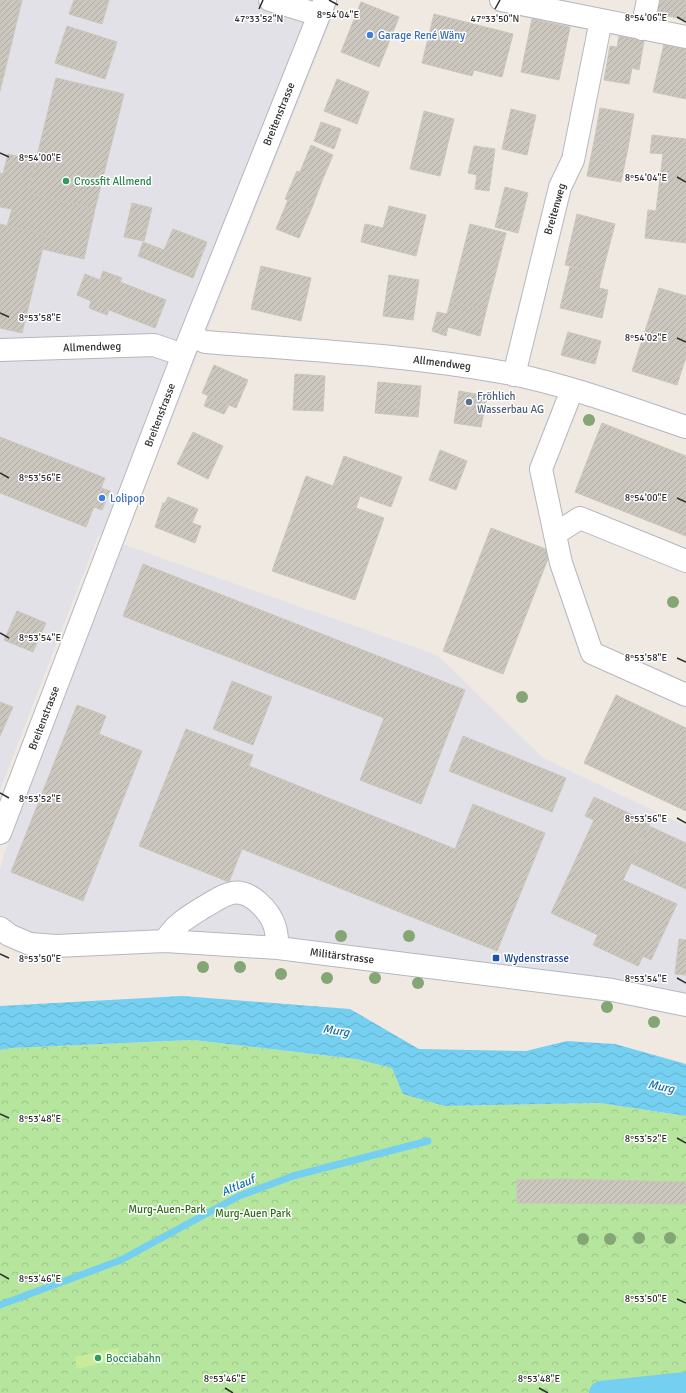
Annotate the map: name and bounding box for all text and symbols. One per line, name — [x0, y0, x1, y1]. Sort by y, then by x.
text: 8°54'04"E — [317, 9, 359, 21]
text: 8°54'06"E — [625, 12, 667, 24]
text: 47°33'52"N — [235, 13, 283, 25]
text: 47°33'50"N — [471, 13, 519, 25]
place label: Garage René Wäny — [378, 29, 466, 42]
marker: Garage René Wäny — [365, 30, 375, 40]
street label: Breitenstrasse — [260, 80, 298, 148]
text: 8°54'00"E — [19, 152, 61, 164]
text: 8°54'04"E — [625, 172, 667, 184]
place label: Crossfit Allmend — [74, 175, 152, 188]
marker: Crossfit Allmend — [61, 176, 71, 186]
street label: Breitenweg — [541, 182, 569, 236]
text: 8°53'58"E — [19, 312, 61, 324]
text: 8°54'02"E — [625, 332, 667, 344]
street label: Allmendweg — [63, 339, 121, 355]
street label: Allmendweg — [412, 353, 472, 373]
street label: Breitenstrasse — [142, 381, 178, 449]
place label: Fröhlich Wasserbau AG — [477, 390, 544, 416]
marker: Fröhlich Wasserbau AG — [464, 397, 474, 407]
text: 8°53'56"E — [19, 472, 61, 484]
place label: Lolipop — [110, 492, 145, 505]
text: 8°54'00"E — [625, 492, 667, 504]
marker: Lolipop — [97, 493, 107, 503]
text: 8°53'54"E — [19, 632, 61, 644]
text: 8°53'58"E — [625, 652, 667, 664]
street label: Breitenstrasse — [26, 684, 62, 752]
text: 8°53'52"E — [19, 793, 61, 805]
text: 8°53'56"E — [625, 813, 667, 825]
street label: Militärstrasse — [309, 946, 375, 966]
place label: Wydenstrasse — [504, 952, 569, 965]
text: 8°53'50"E — [19, 953, 61, 965]
marker: Wydenstrasse — [491, 953, 501, 963]
text: 8°53'54"E — [625, 973, 667, 985]
water label: Murg — [322, 1022, 352, 1041]
water label: Murg — [646, 1077, 677, 1097]
text: 8°53'48"E — [19, 1113, 61, 1125]
text: 8°53'52"E — [625, 1133, 667, 1145]
water label: Altlauf — [219, 1171, 260, 1200]
park label: Murg-Auen-Park — [128, 1203, 206, 1216]
park label: Murg-Auen Park — [215, 1207, 292, 1220]
text: 8°53'46"E — [19, 1273, 61, 1285]
text: 8°53'50"E — [625, 1293, 667, 1305]
place label: Bocciabahn — [106, 1352, 161, 1365]
marker: Bocciabahn — [93, 1353, 103, 1363]
text: 8°53'46"E — [204, 1373, 246, 1385]
text: 8°53'48"E — [518, 1373, 560, 1385]

